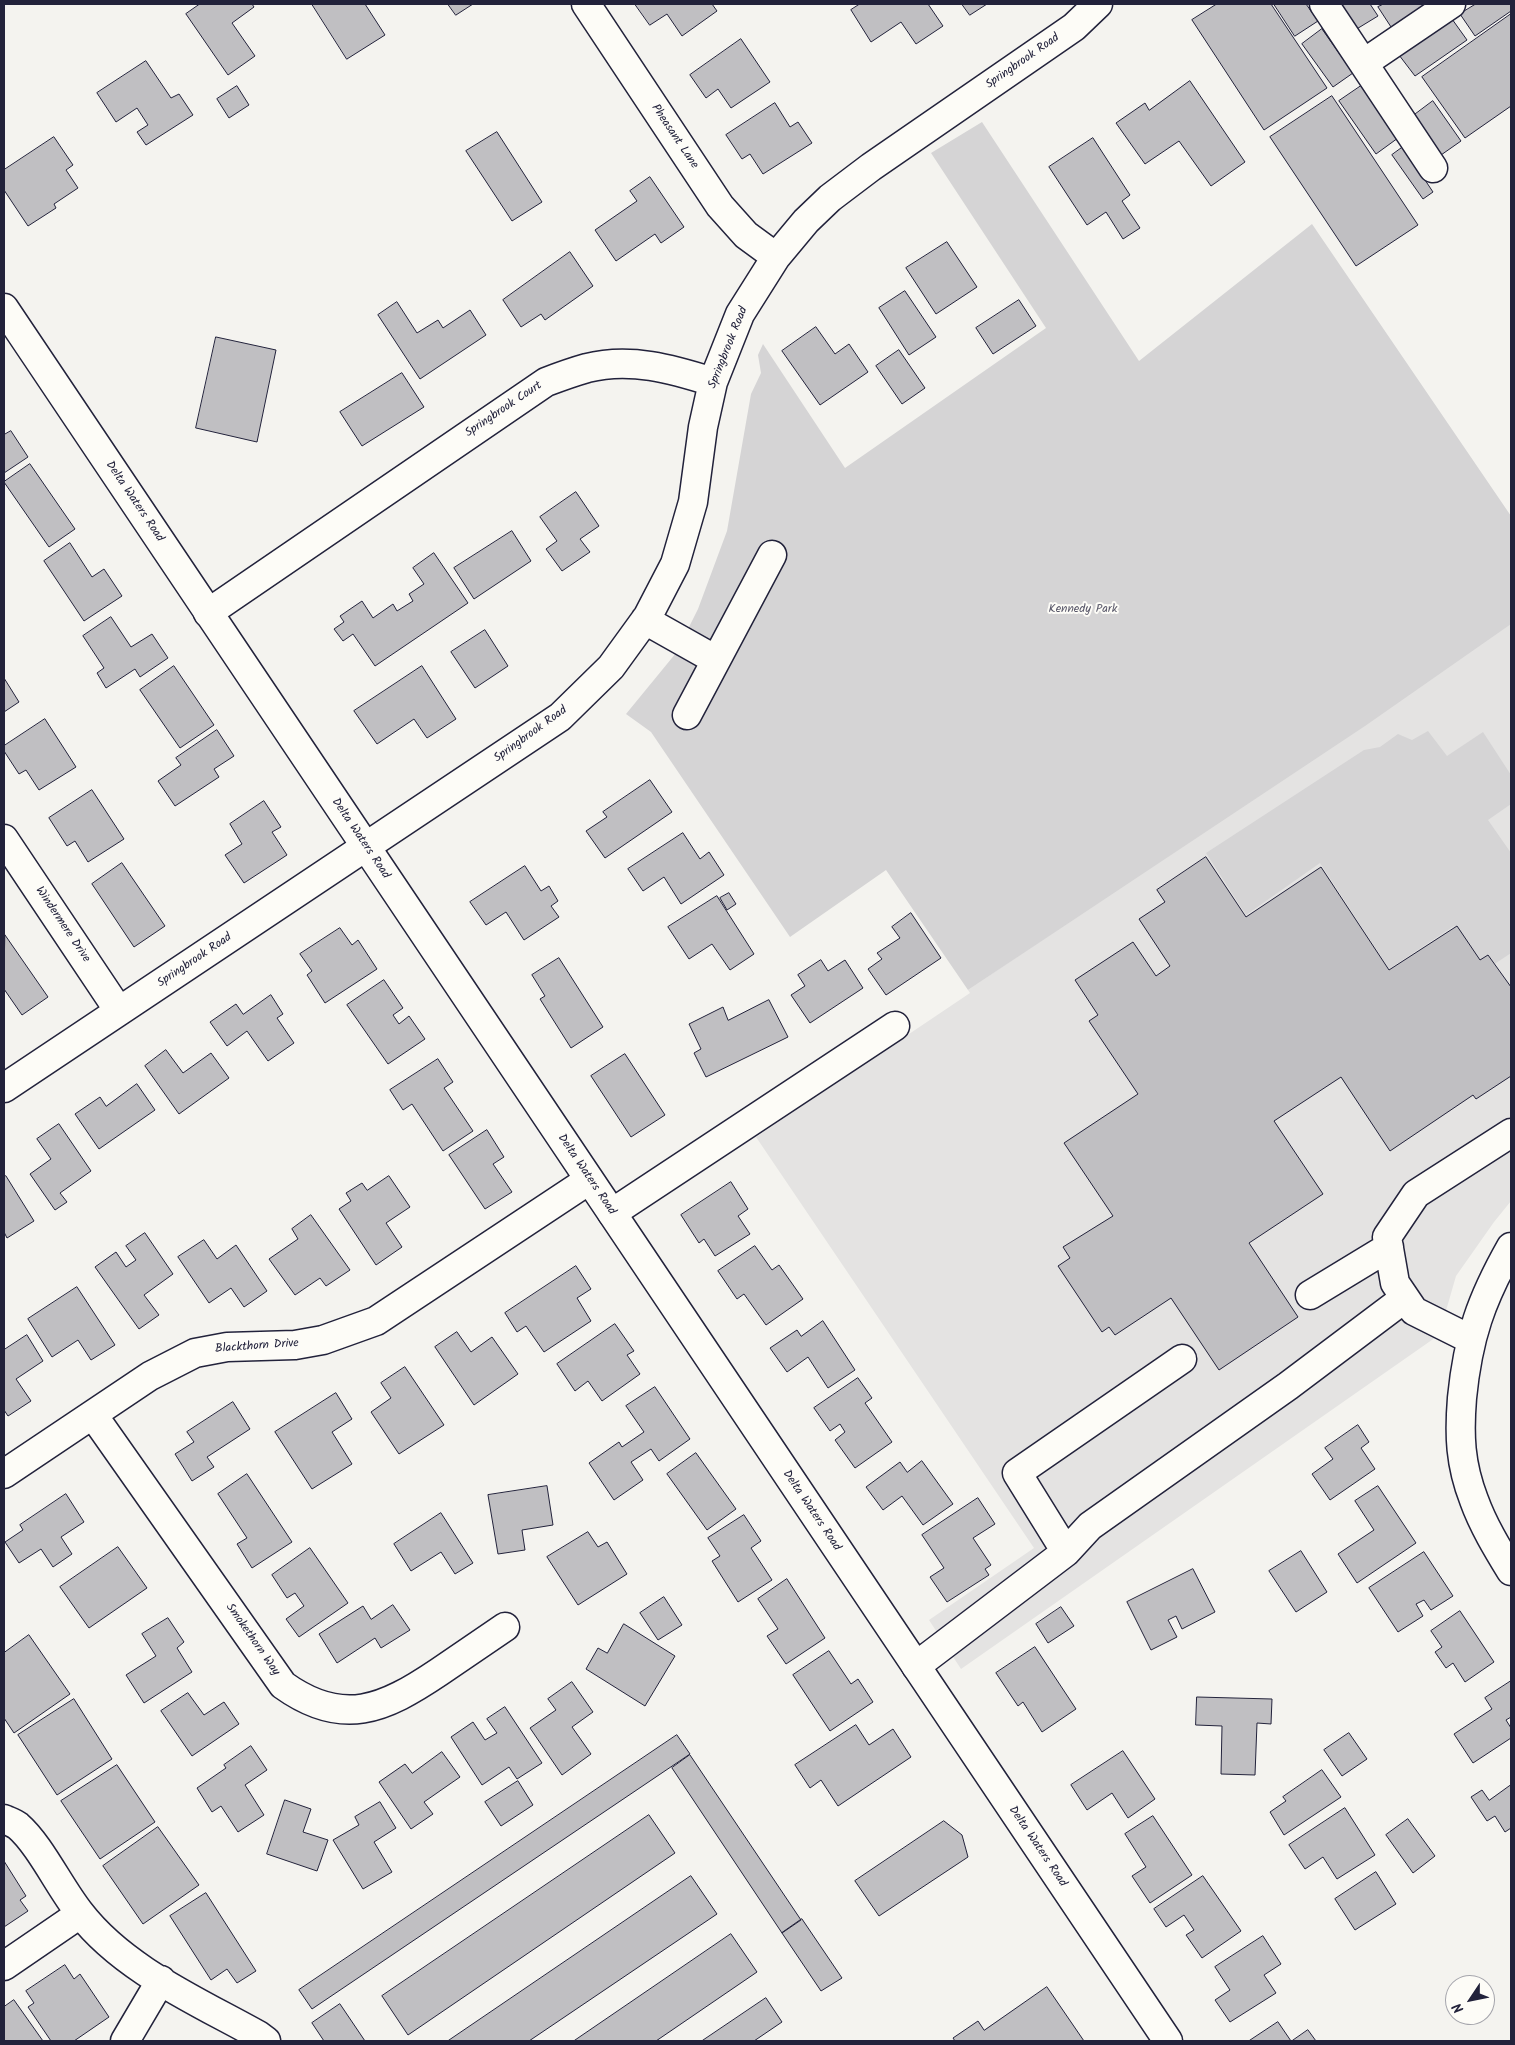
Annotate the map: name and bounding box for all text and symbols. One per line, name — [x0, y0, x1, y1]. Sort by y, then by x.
street label: Springbrook Road — [983, 31, 1063, 93]
street label: Pheasant Lane — [647, 102, 701, 172]
street label: Springbrook Road — [706, 305, 752, 391]
street label: Springbrook Court — [463, 379, 545, 441]
street label: Delta Waters Road — [102, 459, 166, 545]
park label: Kennedy Park — [1049, 603, 1117, 617]
street label: Springbrook Road — [492, 704, 570, 766]
street label: Delta Waters Road — [328, 796, 392, 882]
street label: Windermere Drive — [31, 884, 93, 966]
street label: Springbrook Road — [155, 931, 235, 991]
street label: Delta Waters Road — [554, 1132, 618, 1218]
street label: Blackthorn Drive — [215, 1337, 299, 1357]
street label: Delta Waters Road — [779, 1468, 843, 1554]
street label: Smokethorn Way — [222, 1601, 282, 1679]
street label: Delta Waters Road — [1005, 1804, 1069, 1890]
north arrow — [1445, 1975, 1495, 2025]
text: N — [1447, 1998, 1470, 2018]

